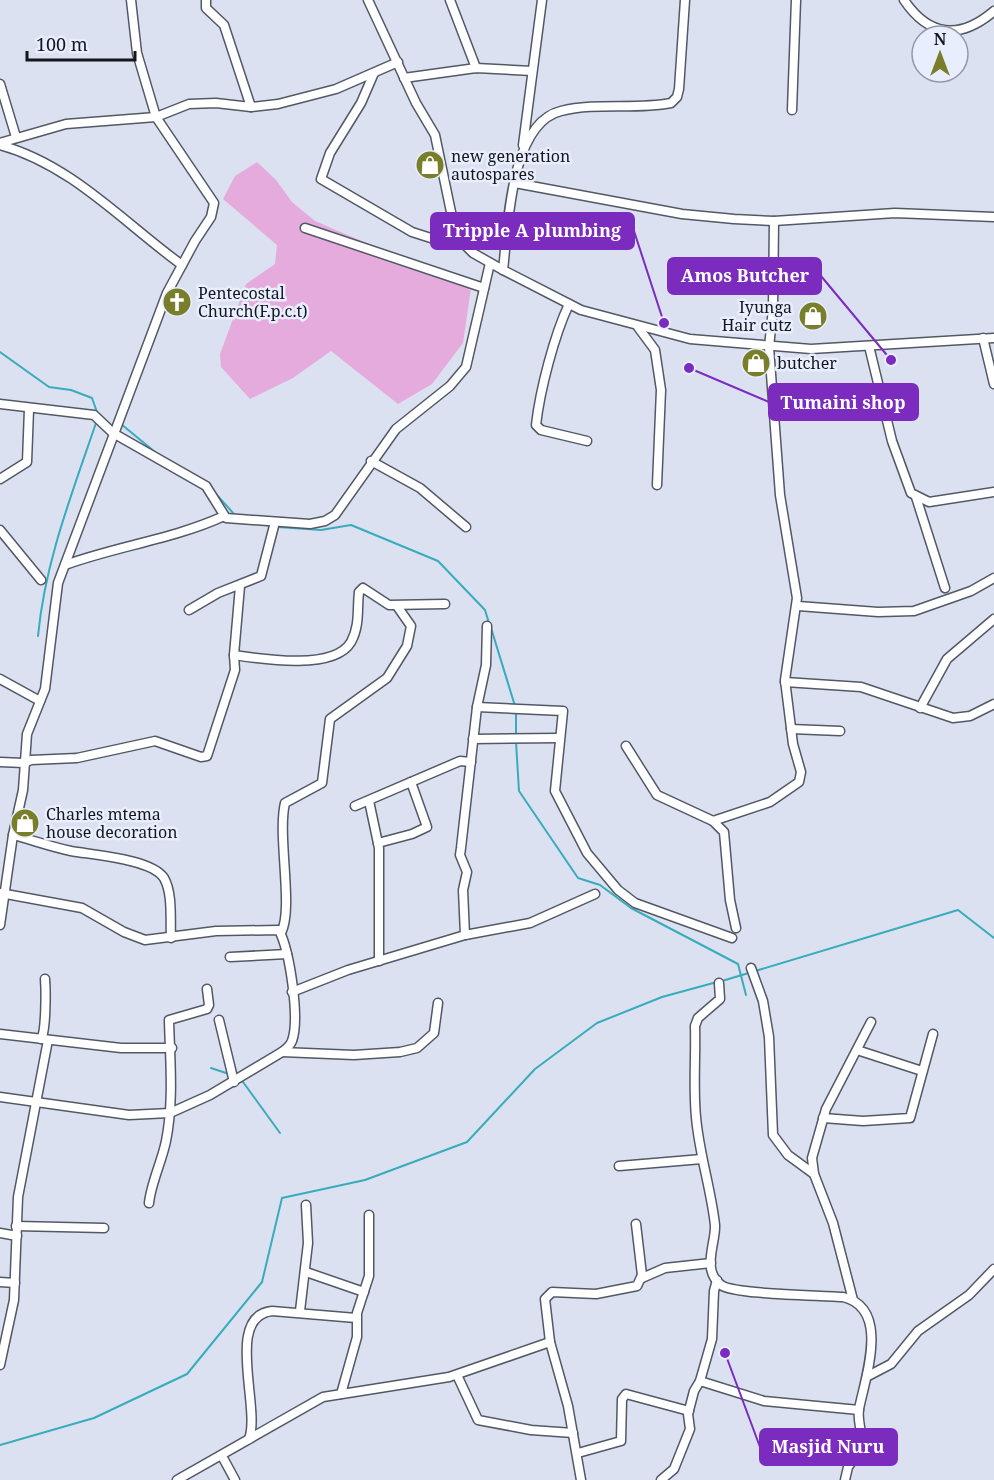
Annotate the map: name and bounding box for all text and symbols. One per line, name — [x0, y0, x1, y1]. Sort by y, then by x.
scale bar — [27, 24, 135, 62]
north arrow — [910, 24, 970, 84]
text: N — [934, 28, 947, 50]
text: 100 m — [36, 32, 88, 56]
place label: new generation autospares — [451, 145, 570, 185]
shop icon: new generation autospares — [414, 149, 446, 181]
callout: Tripple A plumbing — [431, 213, 634, 249]
text: Tripple A plumbing — [443, 218, 622, 242]
callout: Amos Butcher — [668, 258, 821, 294]
text: Amos Butcher — [681, 263, 810, 287]
place label: Pentecostal Church(F.p.c.t) — [198, 282, 308, 322]
church icon: Pentecostal Church(F.p.c.t) — [161, 286, 193, 318]
place label: Iyunga Hair cutz — [722, 296, 792, 336]
shop icon: Iyunga Hair cutz — [797, 300, 829, 332]
shop icon: butcher — [740, 347, 772, 379]
place label: butcher — [777, 352, 837, 374]
callout: Tumaini shop — [769, 384, 918, 420]
text: Tumaini shop — [781, 390, 906, 414]
place label: Charles mtema house decoration — [46, 803, 178, 843]
shop icon: Charles mtema house decoration — [9, 807, 41, 839]
callout: Masjid Nuru — [760, 1429, 897, 1465]
text: Masjid Nuru — [771, 1434, 885, 1458]

